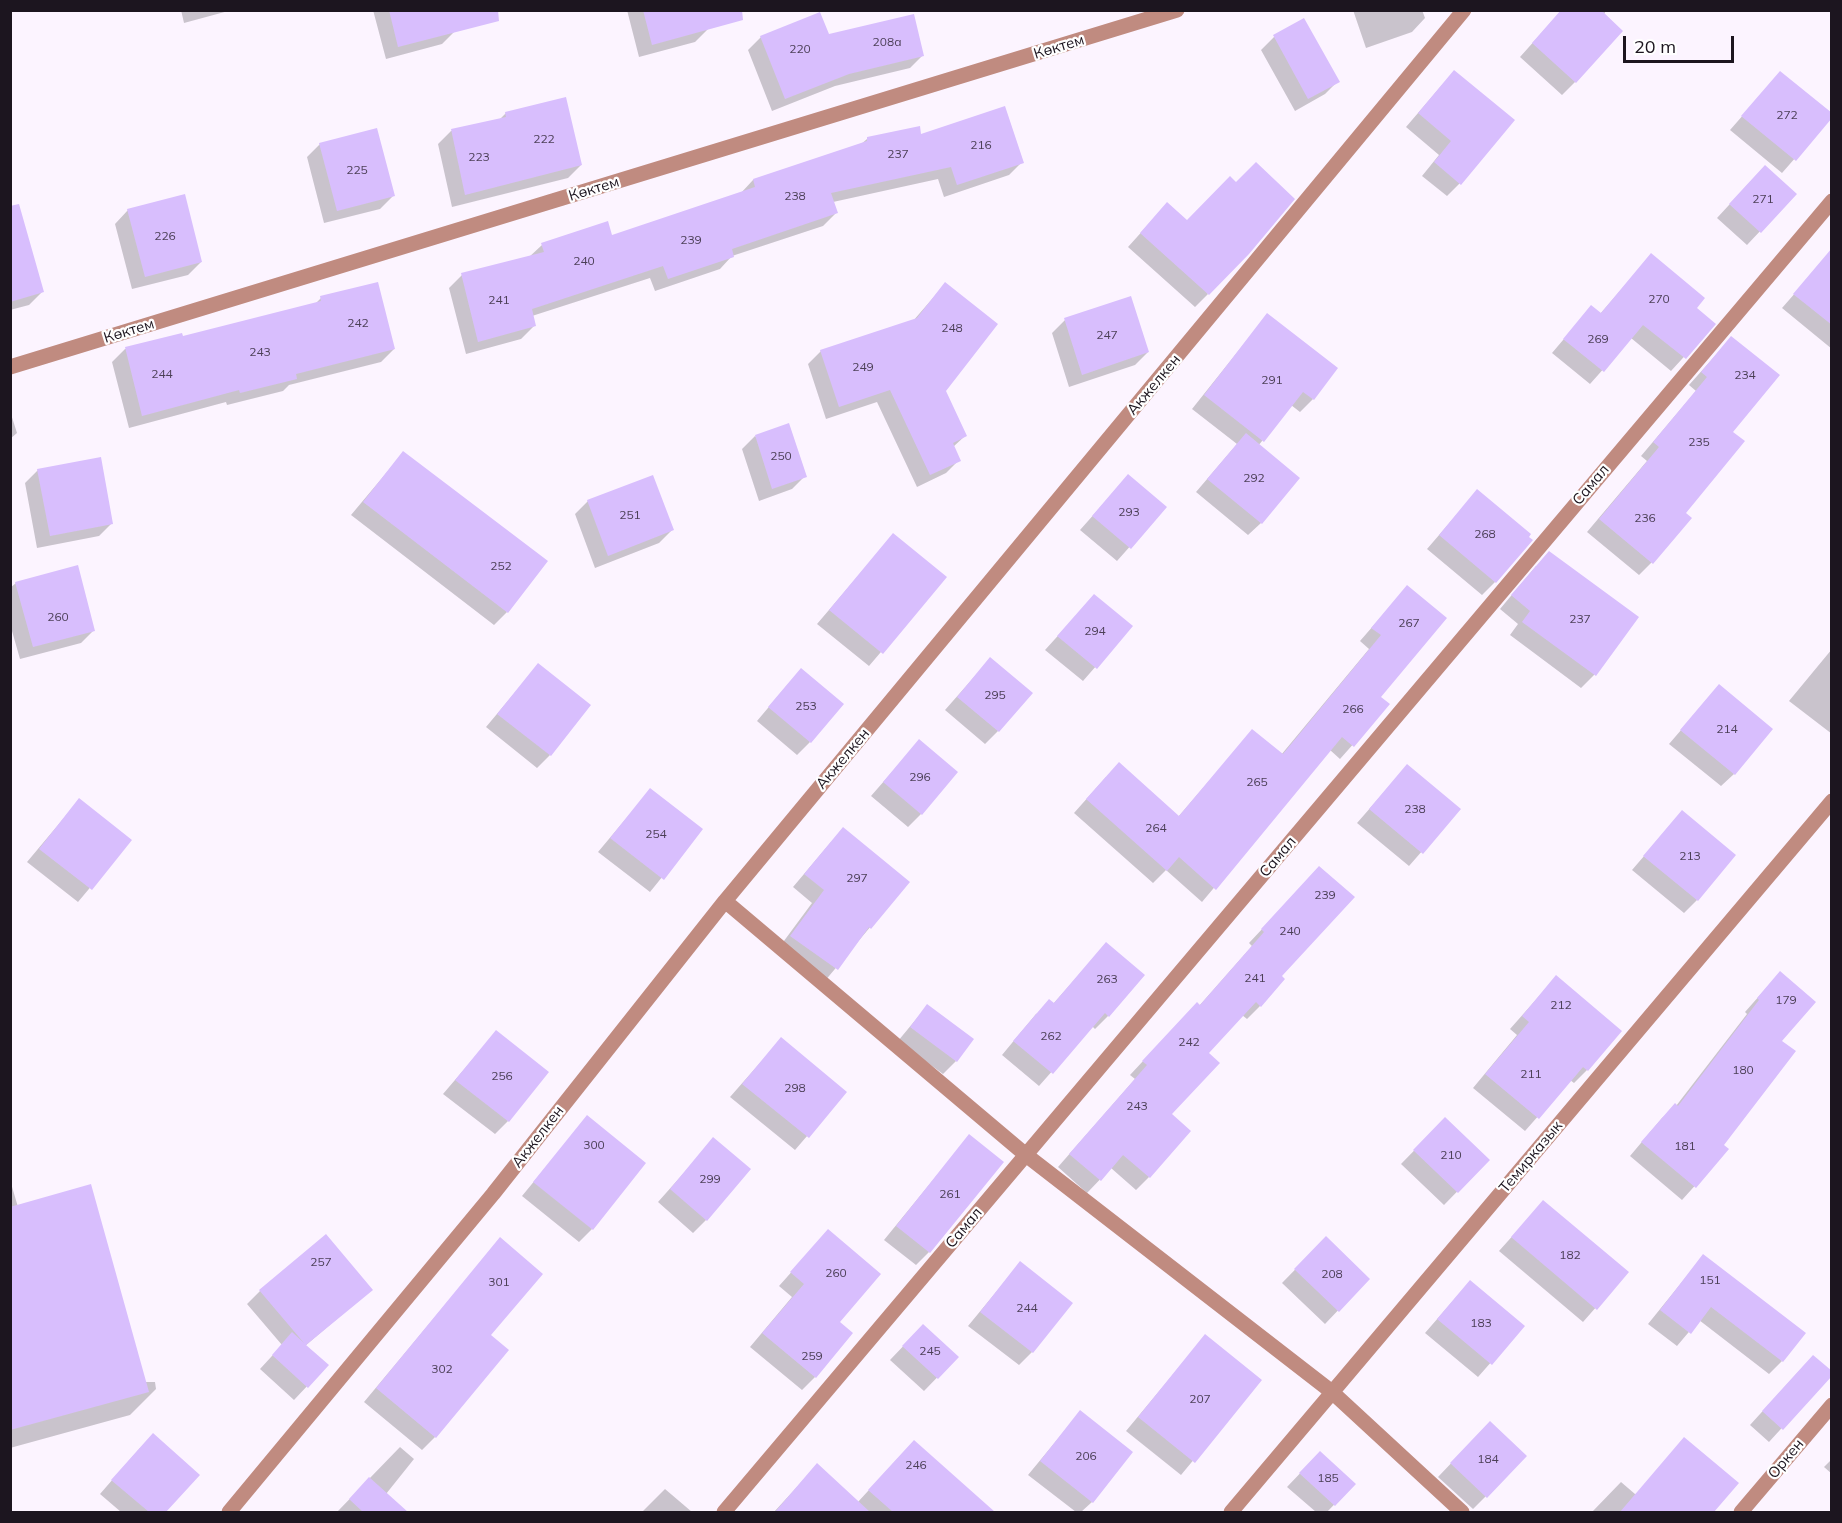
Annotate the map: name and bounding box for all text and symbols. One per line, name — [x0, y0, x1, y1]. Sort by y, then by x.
scale bar — [1626, 24, 1737, 62]
street label: Көктем — [1032, 31, 1086, 63]
house number: 208а — [873, 35, 901, 49]
text: 20 m — [1634, 35, 1676, 58]
house number: 220 — [789, 42, 811, 56]
house number: 272 — [1776, 108, 1798, 122]
house number: 222 — [533, 132, 555, 146]
house number: 216 — [970, 138, 992, 152]
house number: 237 — [887, 147, 909, 161]
house number: 223 — [468, 150, 490, 164]
house number: 225 — [346, 163, 368, 177]
street label: Көктем — [567, 173, 621, 205]
house number: 238 — [784, 189, 806, 203]
house number: 271 — [1752, 192, 1774, 206]
house number: 226 — [154, 229, 176, 243]
house number: 239 — [680, 233, 702, 247]
house number: 240 — [573, 254, 595, 268]
house number: 270 — [1648, 292, 1670, 306]
house number: 241 — [488, 293, 510, 307]
street label: Көктем — [102, 315, 156, 347]
house number: 242 — [347, 316, 369, 330]
house number: 248 — [941, 321, 963, 335]
house number: 247 — [1096, 328, 1118, 342]
house number: 269 — [1587, 332, 1609, 346]
house number: 243 — [249, 345, 271, 359]
street label: Акжелкен — [1123, 351, 1185, 419]
house number: 249 — [852, 360, 874, 374]
house number: 244 — [151, 367, 173, 381]
house number: 234 — [1734, 368, 1756, 382]
house number: 291 — [1261, 373, 1283, 387]
house number: 235 — [1688, 435, 1710, 449]
house number: 250 — [770, 449, 792, 463]
street label: Самал — [1569, 461, 1613, 509]
house number: 292 — [1243, 471, 1265, 485]
house number: 293 — [1118, 505, 1140, 519]
house number: 251 — [619, 508, 641, 522]
house number: 236 — [1634, 511, 1656, 525]
house number: 268 — [1474, 527, 1496, 541]
house number: 252 — [490, 559, 512, 573]
house number: 260 — [47, 610, 69, 624]
house number: 237 — [1569, 612, 1591, 626]
house number: 267 — [1398, 616, 1420, 630]
house number: 294 — [1084, 624, 1106, 638]
house number: 295 — [984, 688, 1006, 702]
house number: 253 — [795, 699, 817, 713]
house number: 266 — [1342, 702, 1364, 716]
house number: 214 — [1716, 722, 1738, 736]
street label: Акжелкен — [812, 725, 874, 793]
house number: 296 — [909, 770, 931, 784]
house number: 265 — [1246, 775, 1268, 789]
house number: 238 — [1404, 802, 1426, 816]
house number: 264 — [1145, 821, 1167, 835]
house number: 254 — [645, 827, 667, 841]
street label: Самал — [1256, 833, 1300, 881]
house number: 213 — [1679, 849, 1701, 863]
house number: 297 — [846, 871, 868, 885]
house number: 239 — [1314, 888, 1336, 902]
house number: 240 — [1279, 924, 1301, 938]
house number: 241 — [1244, 971, 1266, 985]
house number: 263 — [1096, 972, 1118, 986]
house number: 179 — [1775, 993, 1797, 1007]
house number: 212 — [1550, 998, 1572, 1012]
house number: 262 — [1040, 1029, 1062, 1043]
house number: 242 — [1178, 1035, 1200, 1049]
house number: 180 — [1732, 1063, 1754, 1077]
house number: 211 — [1520, 1067, 1542, 1081]
house number: 256 — [491, 1069, 513, 1083]
house number: 298 — [784, 1081, 806, 1095]
house number: 243 — [1126, 1099, 1148, 1113]
street label: Акжелкен — [508, 1102, 568, 1172]
street label: Темирказык — [1496, 1117, 1566, 1197]
house number: 300 — [583, 1138, 605, 1152]
house number: 181 — [1674, 1139, 1696, 1153]
house number: 210 — [1440, 1148, 1462, 1162]
house number: 299 — [699, 1172, 721, 1186]
house number: 261 — [939, 1187, 961, 1201]
street label: Самал — [942, 1204, 986, 1252]
house number: 182 — [1559, 1248, 1581, 1262]
house number: 257 — [310, 1255, 332, 1269]
house number: 260 — [825, 1266, 847, 1280]
house number: 208 — [1321, 1267, 1343, 1281]
house number: 151 — [1699, 1273, 1721, 1287]
house number: 301 — [488, 1275, 510, 1289]
house number: 244 — [1016, 1301, 1038, 1315]
house number: 183 — [1470, 1316, 1492, 1330]
house number: 245 — [919, 1344, 941, 1358]
house number: 259 — [801, 1349, 823, 1363]
house number: 302 — [431, 1362, 453, 1376]
house number: 207 — [1189, 1392, 1211, 1406]
street label: Оркен — [1764, 1436, 1808, 1482]
house number: 206 — [1075, 1449, 1097, 1463]
house number: 184 — [1477, 1452, 1499, 1466]
house number: 246 — [905, 1458, 927, 1472]
house number: 185 — [1317, 1471, 1339, 1485]

